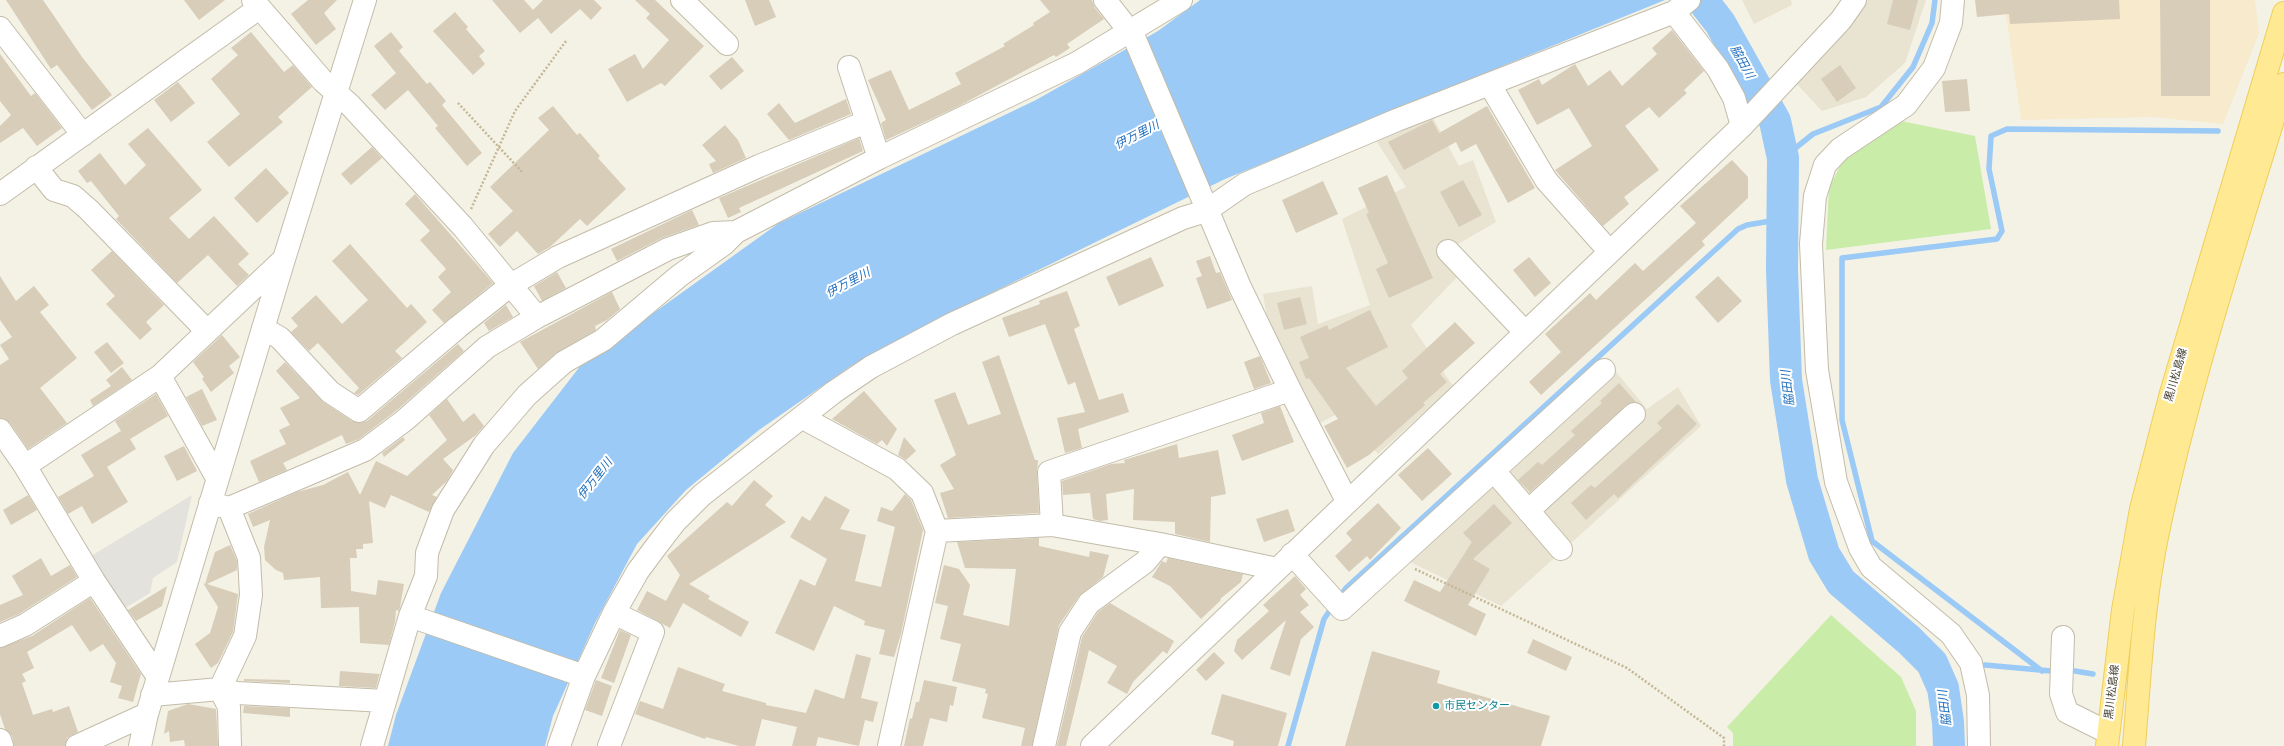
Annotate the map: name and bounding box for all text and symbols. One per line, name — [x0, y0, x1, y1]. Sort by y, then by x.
water label: 脇田川 — [1727, 43, 1757, 81]
water label: 伊万里川 — [1112, 118, 1162, 152]
water label: 伊万里川 — [823, 265, 873, 301]
street label: 黒川松島線 — [2162, 347, 2190, 403]
water label: 脇田川 — [1779, 369, 1797, 407]
water label: 伊万里川 — [575, 456, 615, 502]
street label: 黒川松島線 — [2102, 664, 2122, 720]
water label: 脇田川 — [1936, 689, 1954, 727]
place label: 市民センター — [1444, 699, 1510, 713]
marker: 市民センター — [1431, 701, 1441, 711]

